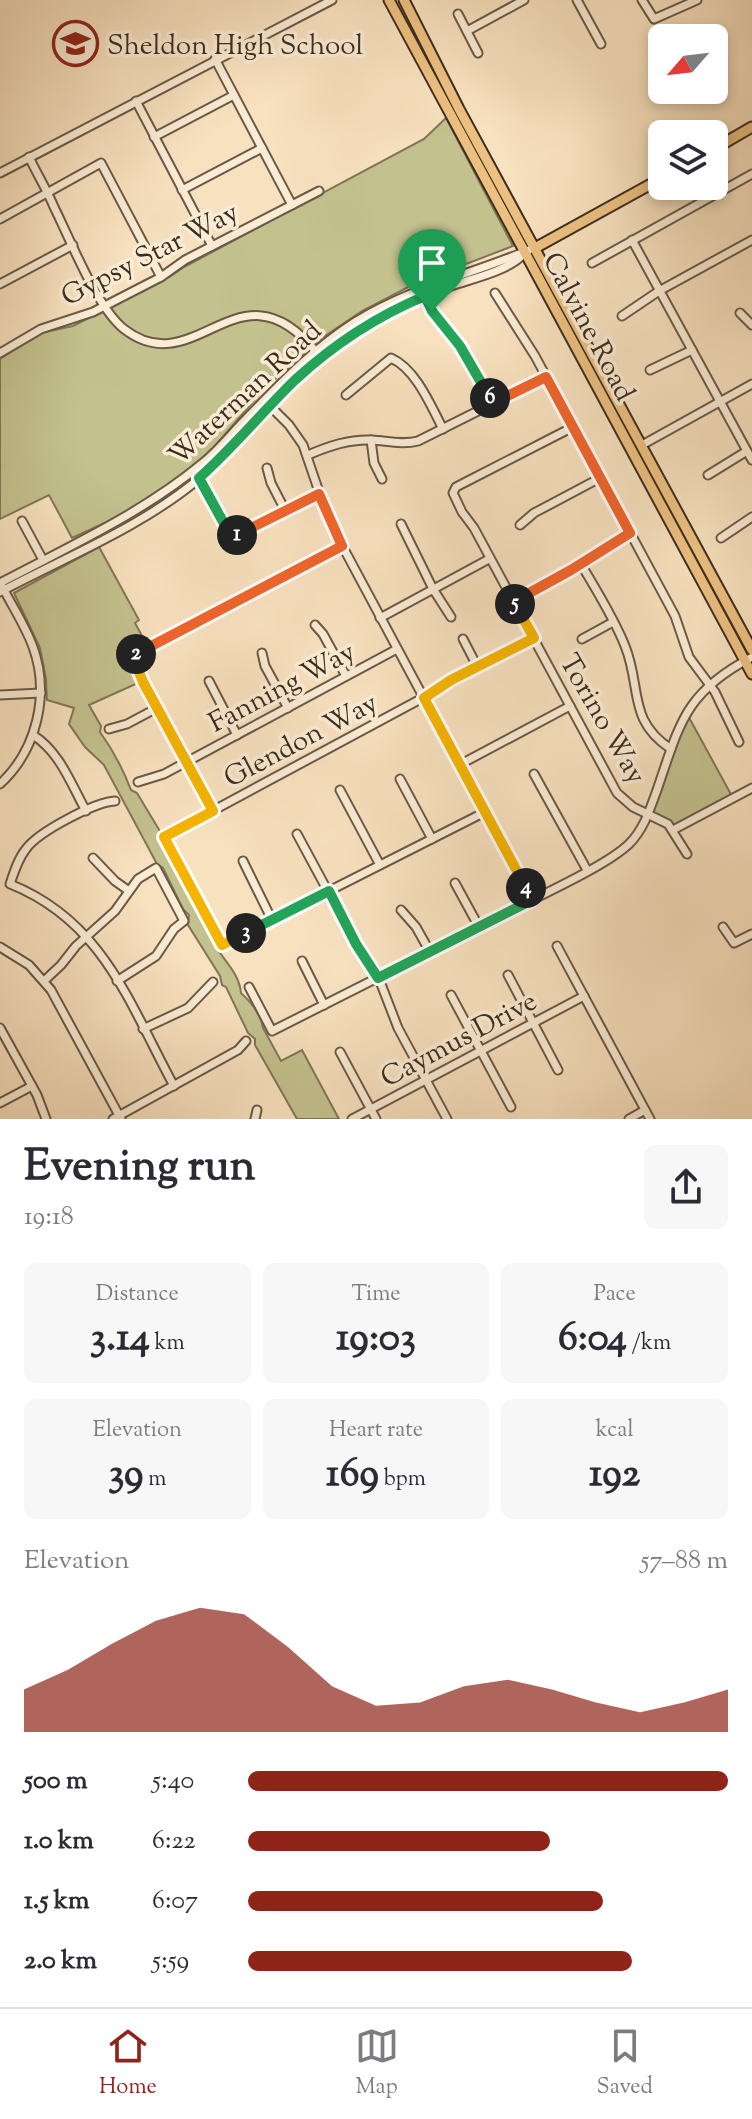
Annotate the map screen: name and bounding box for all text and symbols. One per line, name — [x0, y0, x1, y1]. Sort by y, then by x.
school or university icon: Sheldon High School — [52, 20, 100, 68]
north arrow — [648, 24, 728, 104]
map controls — [648, 24, 728, 200]
place label: Sheldon High School — [107, 27, 364, 67]
button: layers — [648, 120, 728, 200]
street label: Gypsy Star Way — [55, 194, 246, 318]
pin — [398, 229, 466, 311]
icon: arrive — [410, 241, 454, 285]
street label: Calvine Road — [531, 246, 643, 409]
street label: Waterman Road — [160, 312, 332, 476]
pin: 6 — [470, 378, 510, 418]
text: 6 — [485, 382, 495, 414]
pin: 1 — [217, 515, 257, 555]
text: 1 — [233, 519, 241, 551]
pin: 5 — [495, 584, 535, 624]
text: 5 — [511, 588, 519, 620]
street label: Fanning Way — [202, 633, 363, 744]
pin: 2 — [116, 634, 156, 674]
text: 2 — [131, 638, 141, 670]
street label: Torino Way — [548, 647, 655, 792]
street label: Glendon Way — [217, 684, 385, 799]
pin: 4 — [506, 868, 546, 908]
text: 4 — [520, 872, 532, 904]
pin: 3 — [226, 913, 266, 953]
text: 3 — [242, 917, 250, 949]
street label: Caymus Drive — [374, 983, 545, 1099]
text: Evening run — [24, 1137, 256, 1200]
button: share — [644, 1145, 728, 1229]
text: 19:18 — [24, 1199, 74, 1236]
text: Distance — [96, 1279, 179, 1311]
text: Time — [352, 1279, 400, 1311]
text: Pace — [594, 1279, 636, 1311]
text: 3.14 — [90, 1311, 150, 1368]
text: 19:03 — [336, 1311, 416, 1368]
text: 6:04 — [558, 1311, 627, 1368]
text: km — [150, 1328, 185, 1360]
text: /km — [627, 1328, 671, 1360]
text: Elevation — [93, 1415, 182, 1447]
text: Heart rate — [329, 1415, 423, 1447]
text: kcal — [596, 1415, 634, 1447]
text: 39 — [108, 1447, 144, 1504]
text: 169 — [326, 1447, 379, 1504]
text: 192 — [589, 1447, 640, 1504]
text: m — [144, 1464, 166, 1496]
text: bpm — [379, 1464, 426, 1496]
text: Elevation — [24, 1543, 129, 1580]
text: 57–88 m — [641, 1543, 728, 1580]
text: 500 m — [24, 1763, 87, 1800]
text: 5:40 — [152, 1763, 194, 1800]
text: 1.0 km — [24, 1823, 94, 1860]
text: 6:22 — [152, 1823, 196, 1860]
text: 1.5 km — [24, 1883, 90, 1920]
text: 6:07 — [152, 1883, 198, 1920]
text: 2.0 km — [24, 1943, 97, 1980]
text: 5:59 — [152, 1943, 189, 1980]
tab: Home — [99, 2024, 157, 2104]
tab: Map — [355, 2024, 399, 2104]
tab: Saved — [597, 2024, 653, 2104]

